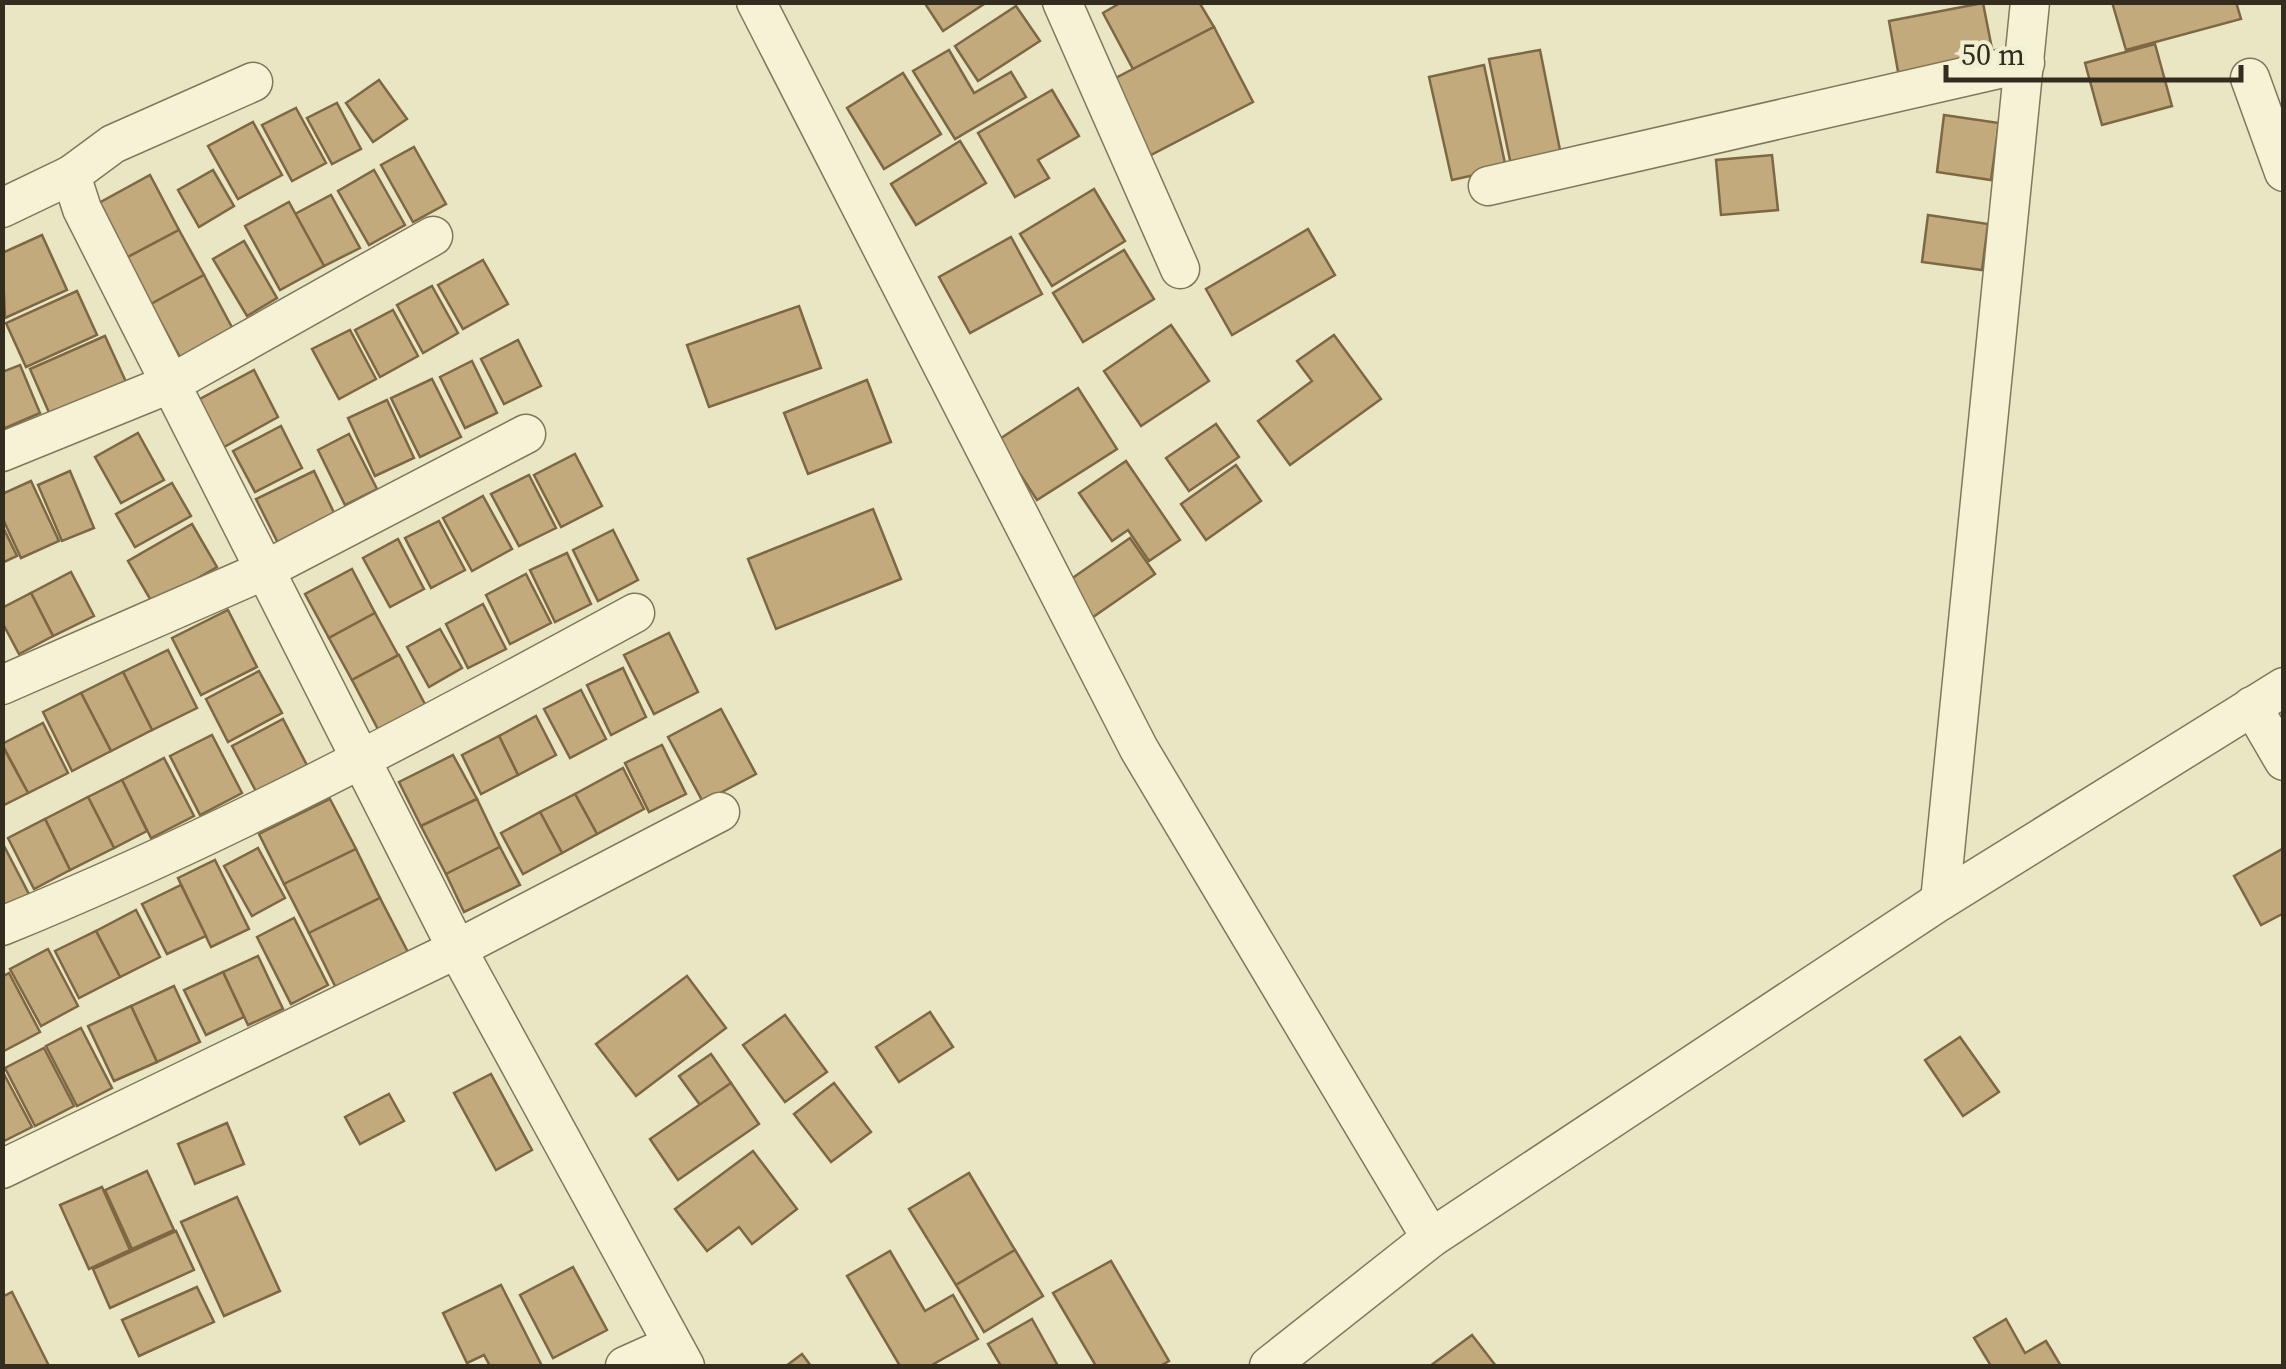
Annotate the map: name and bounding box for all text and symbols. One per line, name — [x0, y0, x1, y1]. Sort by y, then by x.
scale bar — [1946, 20, 2241, 82]
text: 50 m — [1961, 34, 2025, 75]

